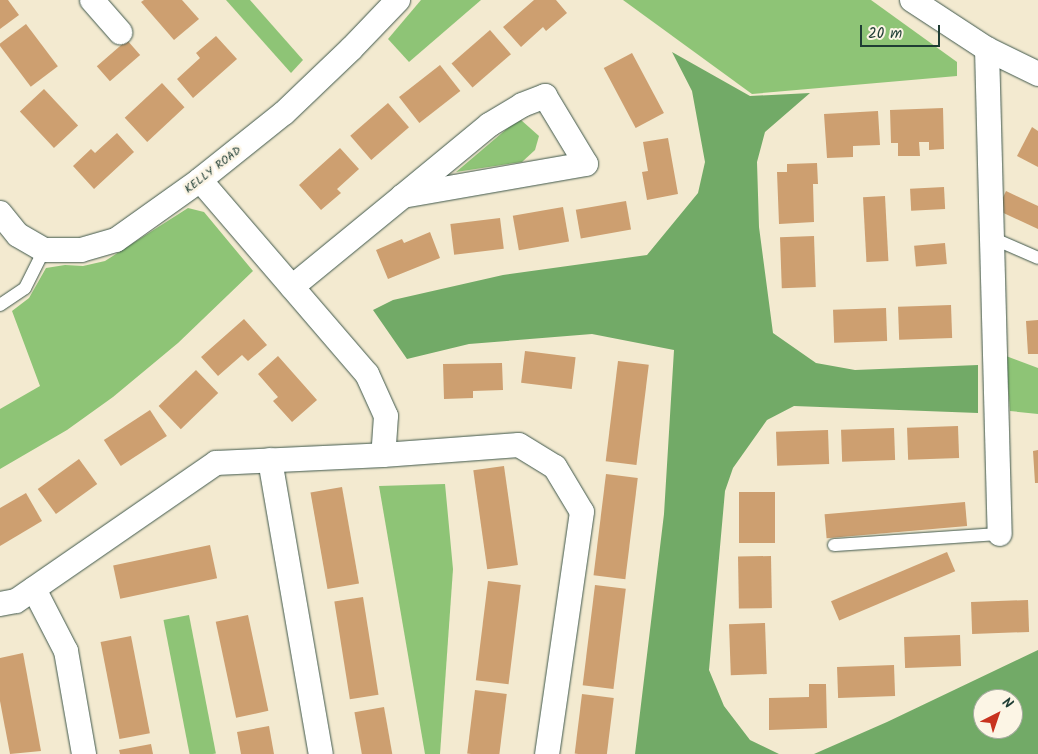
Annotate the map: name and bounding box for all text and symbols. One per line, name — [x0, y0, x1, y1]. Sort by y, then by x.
scale bar — [863, 15, 943, 47]
text: 20 m — [868, 22, 902, 46]
street label: KELLY ROAD — [182, 143, 244, 197]
north arrow — [973, 689, 1023, 739]
text: N — [997, 692, 1018, 715]

